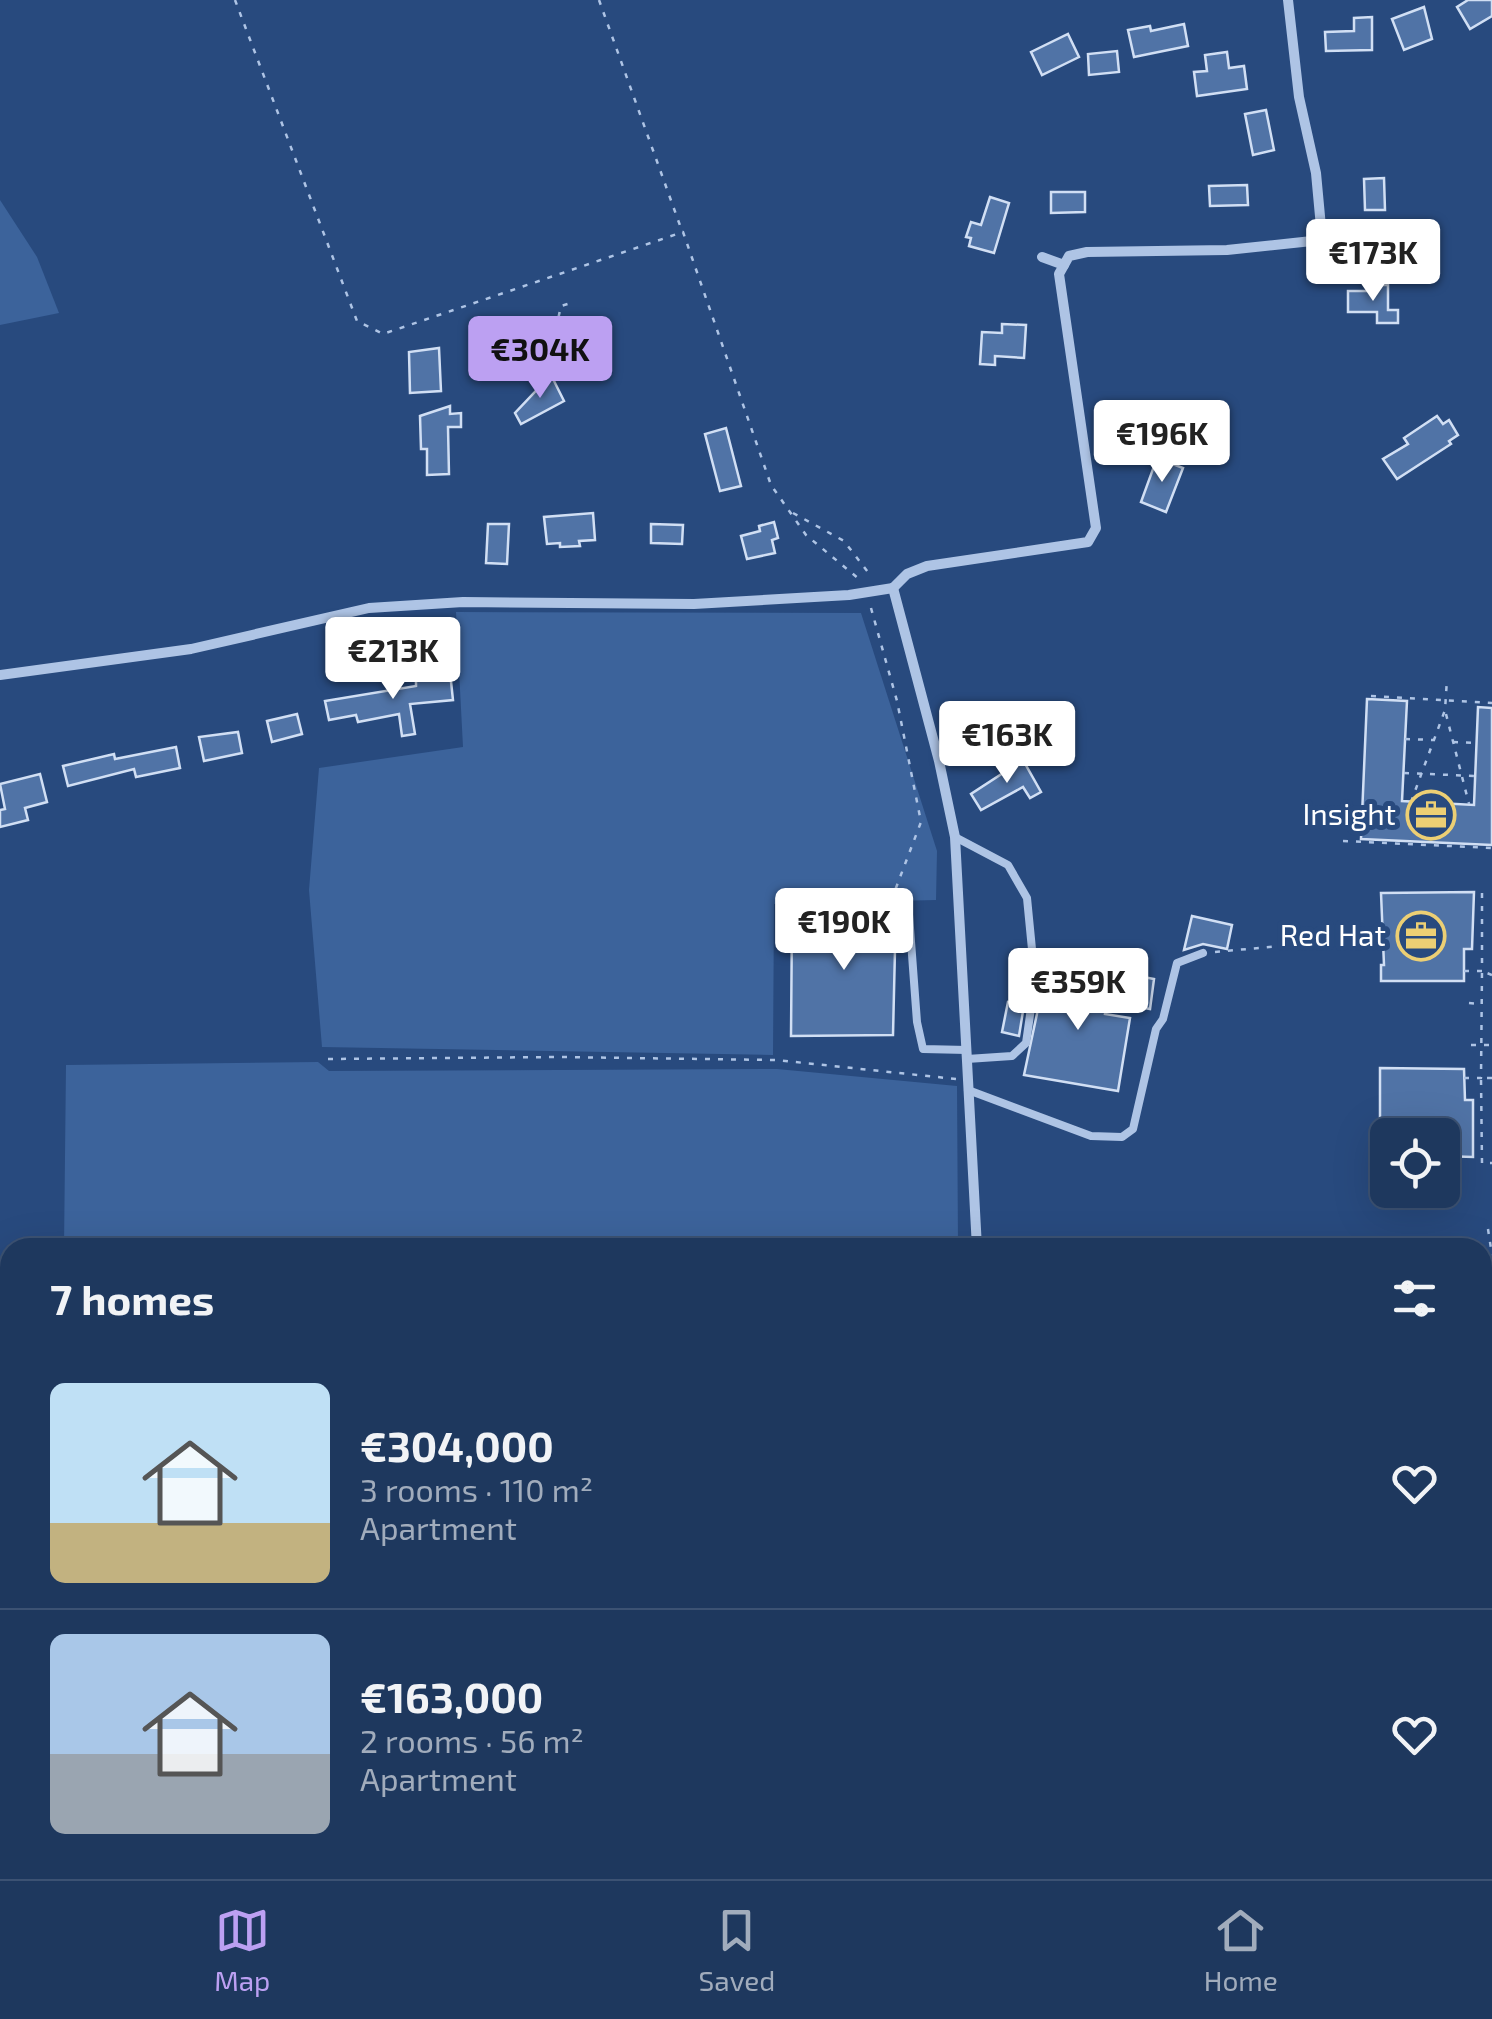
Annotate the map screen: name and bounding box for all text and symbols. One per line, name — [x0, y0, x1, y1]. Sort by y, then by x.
pin: €173K — [1303, 219, 1443, 304]
text: €173K — [1328, 232, 1418, 270]
pin: €304K — [470, 316, 610, 401]
text: €304K — [490, 329, 590, 367]
pin: €196K — [1092, 400, 1232, 485]
text: €196K — [1116, 413, 1208, 451]
pin: €213K — [323, 617, 463, 702]
text: €213K — [347, 630, 439, 668]
pin: €163K — [937, 701, 1077, 786]
text: €163K — [961, 714, 1053, 752]
office icon: Insight — [1405, 789, 1457, 841]
place label: Insight — [1302, 795, 1396, 831]
pin: €190K — [774, 888, 914, 973]
text: €190K — [797, 901, 891, 939]
office icon: Red Hat — [1395, 910, 1447, 962]
place label: Red Hat — [1280, 916, 1386, 952]
pin: €359K — [1008, 948, 1148, 1033]
text: €359K — [1030, 961, 1126, 999]
map controls — [1370, 1118, 1460, 1208]
button: locate — [1370, 1118, 1460, 1208]
icon: filters — [1387, 1271, 1442, 1326]
text: 7 homes — [50, 1273, 214, 1323]
text: €304,000 — [360, 1420, 554, 1470]
icon: home — [130, 1423, 250, 1543]
icon: heart — [1387, 1456, 1442, 1511]
text: 3 rooms · 110 m² — [360, 1470, 593, 1508]
text: Apartment — [360, 1508, 517, 1546]
text: €163,000 — [360, 1671, 543, 1721]
icon: home — [130, 1674, 250, 1794]
icon: heart — [1387, 1707, 1442, 1762]
text: 2 rooms · 56 m² — [360, 1721, 584, 1759]
text: Apartment — [360, 1759, 517, 1797]
tab: Map — [214, 1903, 270, 1997]
tab: Saved — [699, 1903, 775, 1997]
tab: Home — [1204, 1903, 1278, 1997]

